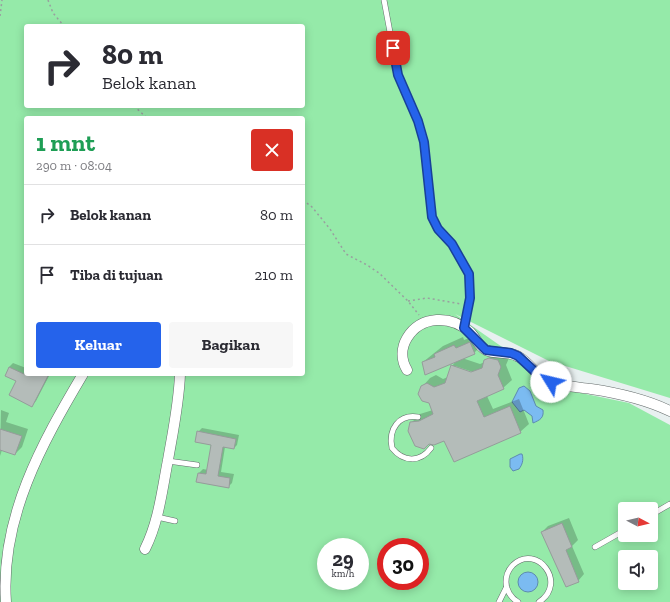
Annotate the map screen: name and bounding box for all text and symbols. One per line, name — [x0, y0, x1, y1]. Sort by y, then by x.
pin — [376, 31, 410, 65]
icon: arrive — [382, 37, 404, 59]
text: 80 m — [102, 38, 163, 71]
icon: right — [36, 40, 88, 92]
text: Belok kanan — [102, 72, 196, 94]
text: 1 mnt — [36, 128, 95, 157]
button: close — [251, 129, 293, 171]
text: 290 m · 08:04 — [36, 158, 112, 173]
icon: right — [36, 204, 58, 226]
text: Belok kanan — [70, 206, 151, 224]
text: 80 m — [260, 206, 293, 224]
icon: arrive — [36, 264, 58, 286]
text: Tiba di tujuan — [70, 266, 163, 284]
text: 210 m — [255, 266, 293, 284]
button: Keluar — [36, 322, 161, 368]
button: Bagikan — [169, 322, 293, 368]
position arrow — [530, 361, 572, 403]
north arrow — [618, 502, 658, 542]
map controls — [618, 502, 658, 590]
speed limit sign: 30 — [377, 538, 429, 590]
text: 29 — [332, 547, 354, 571]
button: sound — [618, 550, 658, 590]
text: km/h — [332, 568, 354, 580]

